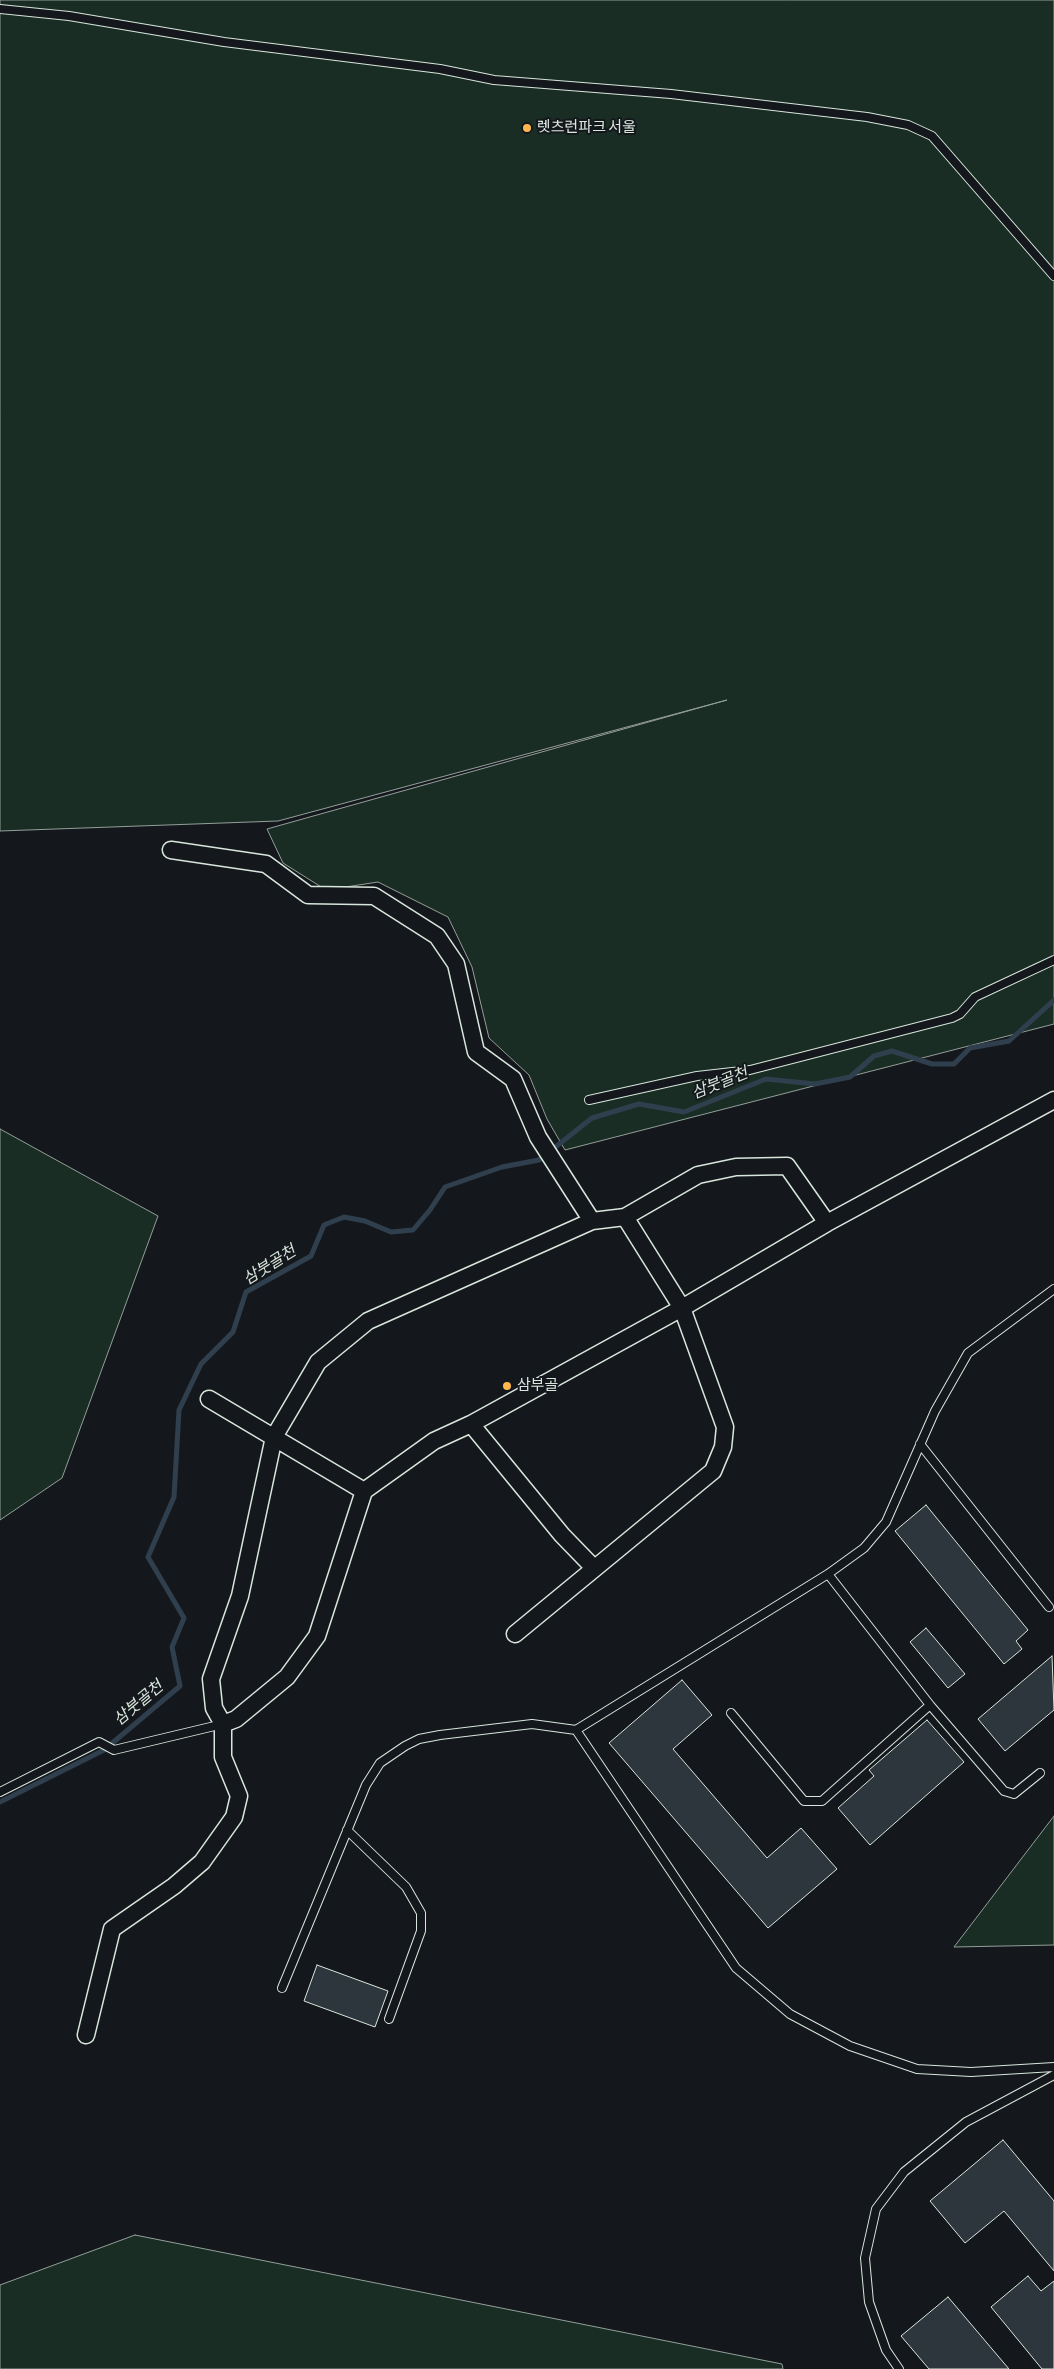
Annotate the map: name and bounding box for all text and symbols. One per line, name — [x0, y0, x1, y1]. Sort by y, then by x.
place label: 렛츠런파크 서울 — [537, 119, 636, 137]
marker: 렛츠런파크 서울 — [521, 122, 533, 134]
water label: 삼붓골천 — [689, 1064, 751, 1104]
water label: 삼붓골천 — [240, 1242, 300, 1290]
place label: 삼부골 — [517, 1377, 558, 1395]
marker: 삼부골 — [501, 1380, 513, 1392]
water label: 삼붓골천 — [110, 1678, 168, 1730]

